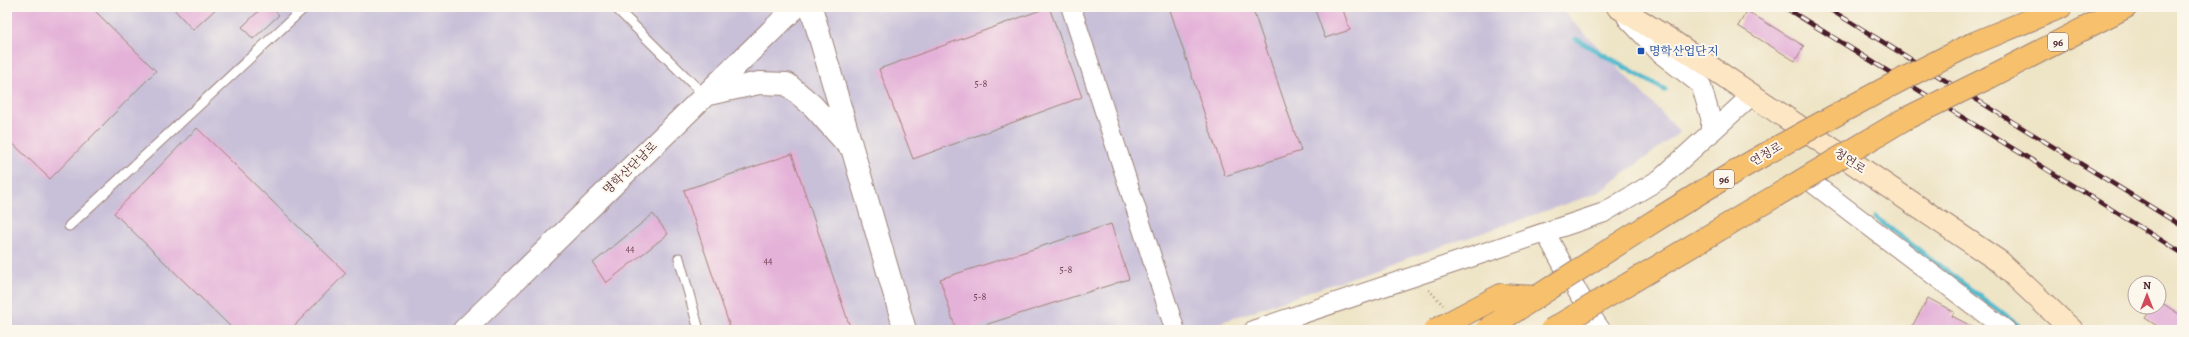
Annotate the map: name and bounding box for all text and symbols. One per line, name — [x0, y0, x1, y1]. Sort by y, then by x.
road number: 96 — [2048, 33, 2068, 51]
place label: 명학산업단지 — [1649, 43, 1719, 59]
marker: 명학산업단지 — [1636, 46, 1646, 56]
house number: 5-8 — [975, 77, 988, 90]
street label: 명학산단남로 — [599, 138, 661, 198]
street label: 연청로 — [1747, 138, 1785, 170]
street label: 청연로 — [1831, 145, 1869, 178]
road number: 96 — [1714, 170, 1734, 188]
house number: 44 — [625, 242, 635, 255]
house number: 44 — [763, 254, 773, 267]
house number: 5-8 — [1060, 263, 1073, 276]
north arrow — [2127, 275, 2167, 315]
text: N — [2143, 278, 2151, 293]
house number: 5-8 — [974, 290, 987, 303]

